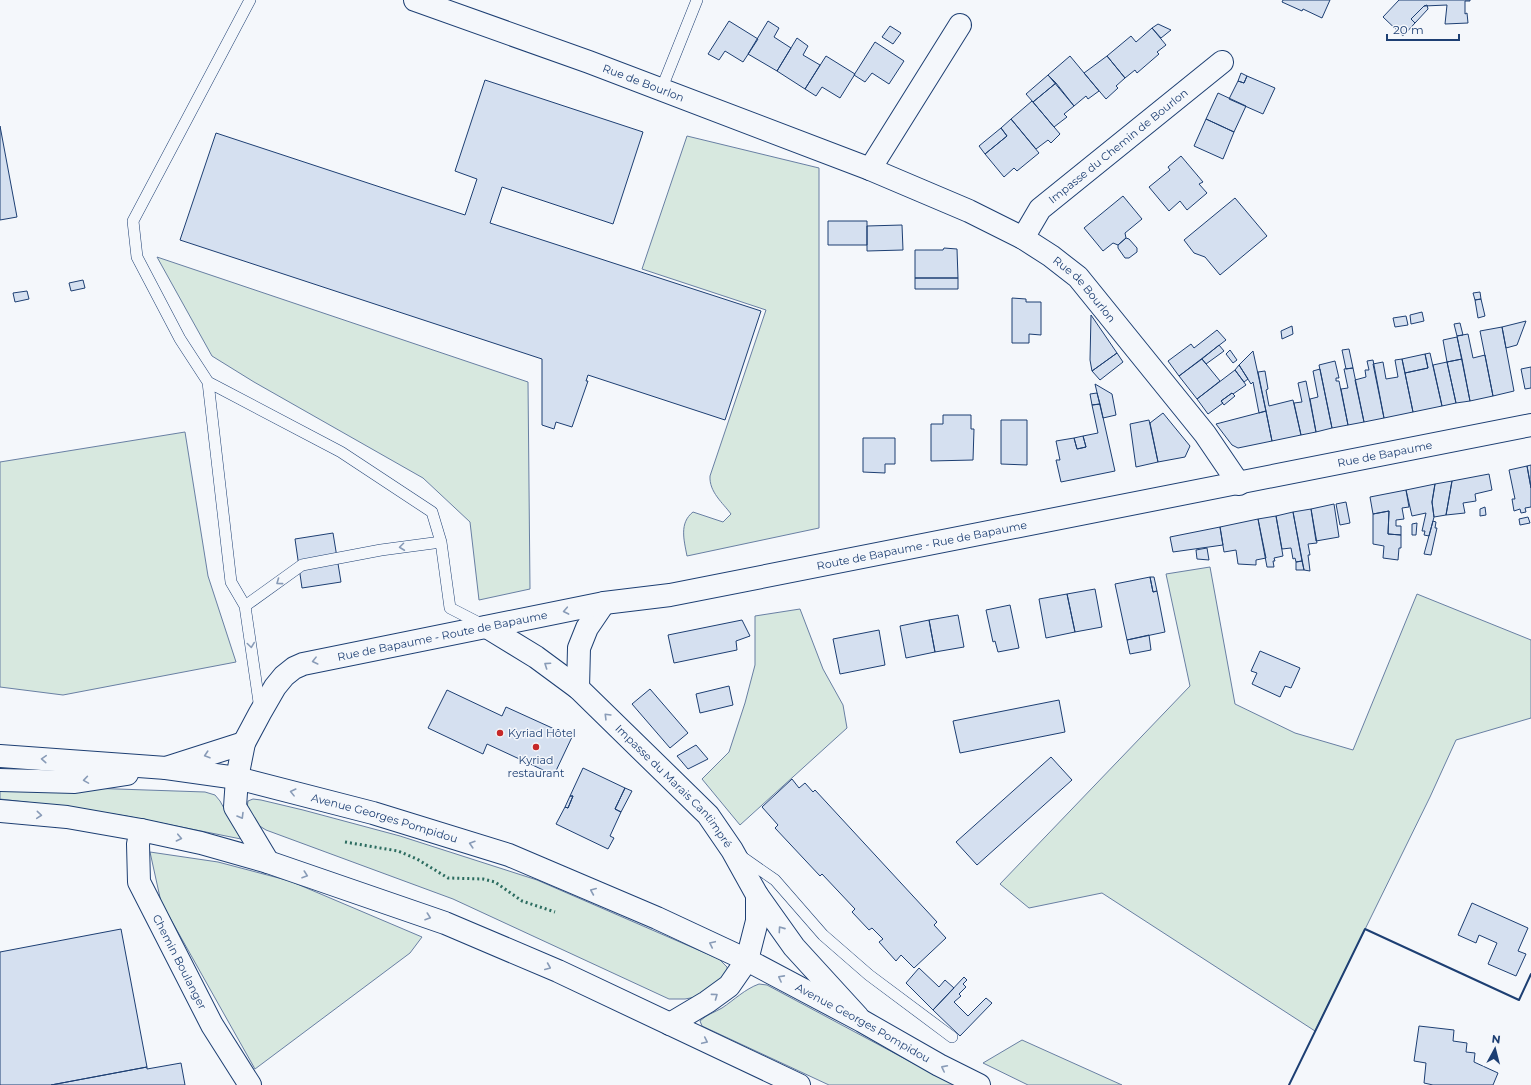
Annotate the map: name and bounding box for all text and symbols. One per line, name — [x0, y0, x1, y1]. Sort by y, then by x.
scale bar — [1387, 16, 1459, 42]
text: 20 m — [1393, 22, 1424, 37]
street label: Rue de Bourlon — [601, 61, 686, 105]
street label: Impasse du Chemin de Bourlon — [1046, 85, 1191, 206]
street label: Rue de Bourlon — [1050, 253, 1119, 325]
street label: Rue de Bapaume — [1336, 438, 1434, 470]
street label: Route de Bapaume - Rue de Bapaume — [815, 518, 1028, 573]
one-way arrow — [399, 542, 405, 551]
one-way arrow — [276, 577, 283, 584]
one-way arrow — [563, 606, 569, 614]
street label: Rue de Bapaume - Route de Bapaume — [336, 608, 549, 664]
one-way arrow — [246, 642, 255, 648]
one-way arrow — [312, 657, 318, 665]
one-way arrow — [544, 662, 551, 670]
one-way arrow — [604, 713, 612, 721]
street label: Impasse du Marais Cantimpré — [612, 721, 735, 851]
place label: Kyriad Hôtel — [508, 726, 576, 740]
marker: Kyriad Hôtel — [495, 728, 505, 738]
marker: Kyriad restaurant — [531, 742, 541, 752]
one-way arrow — [203, 750, 210, 759]
place label: Kyriad restaurant — [508, 753, 565, 780]
one-way arrow — [41, 754, 47, 763]
one-way arrow — [83, 775, 89, 784]
one-way arrow — [290, 789, 296, 797]
street label: Avenue Georges Pompidou — [310, 790, 459, 846]
one-way arrow — [36, 810, 42, 819]
one-way arrow — [236, 812, 243, 819]
one-way arrow — [176, 833, 182, 842]
one-way arrow — [469, 840, 476, 849]
one-way arrow — [302, 870, 309, 878]
one-way arrow — [589, 888, 597, 896]
street label: Chemin Boulanger — [150, 912, 210, 1012]
one-way arrow — [424, 912, 431, 921]
one-way arrow — [779, 926, 786, 933]
one-way arrow — [708, 941, 716, 949]
one-way arrow — [544, 962, 552, 970]
one-way arrow — [778, 976, 785, 983]
street label: Avenue Georges Pompidou — [793, 980, 933, 1066]
one-way arrow — [710, 994, 717, 1001]
north arrow — [1475, 1029, 1515, 1069]
text: N — [1491, 1032, 1501, 1047]
one-way arrow — [701, 1036, 708, 1044]
one-way arrow — [941, 1065, 948, 1073]

